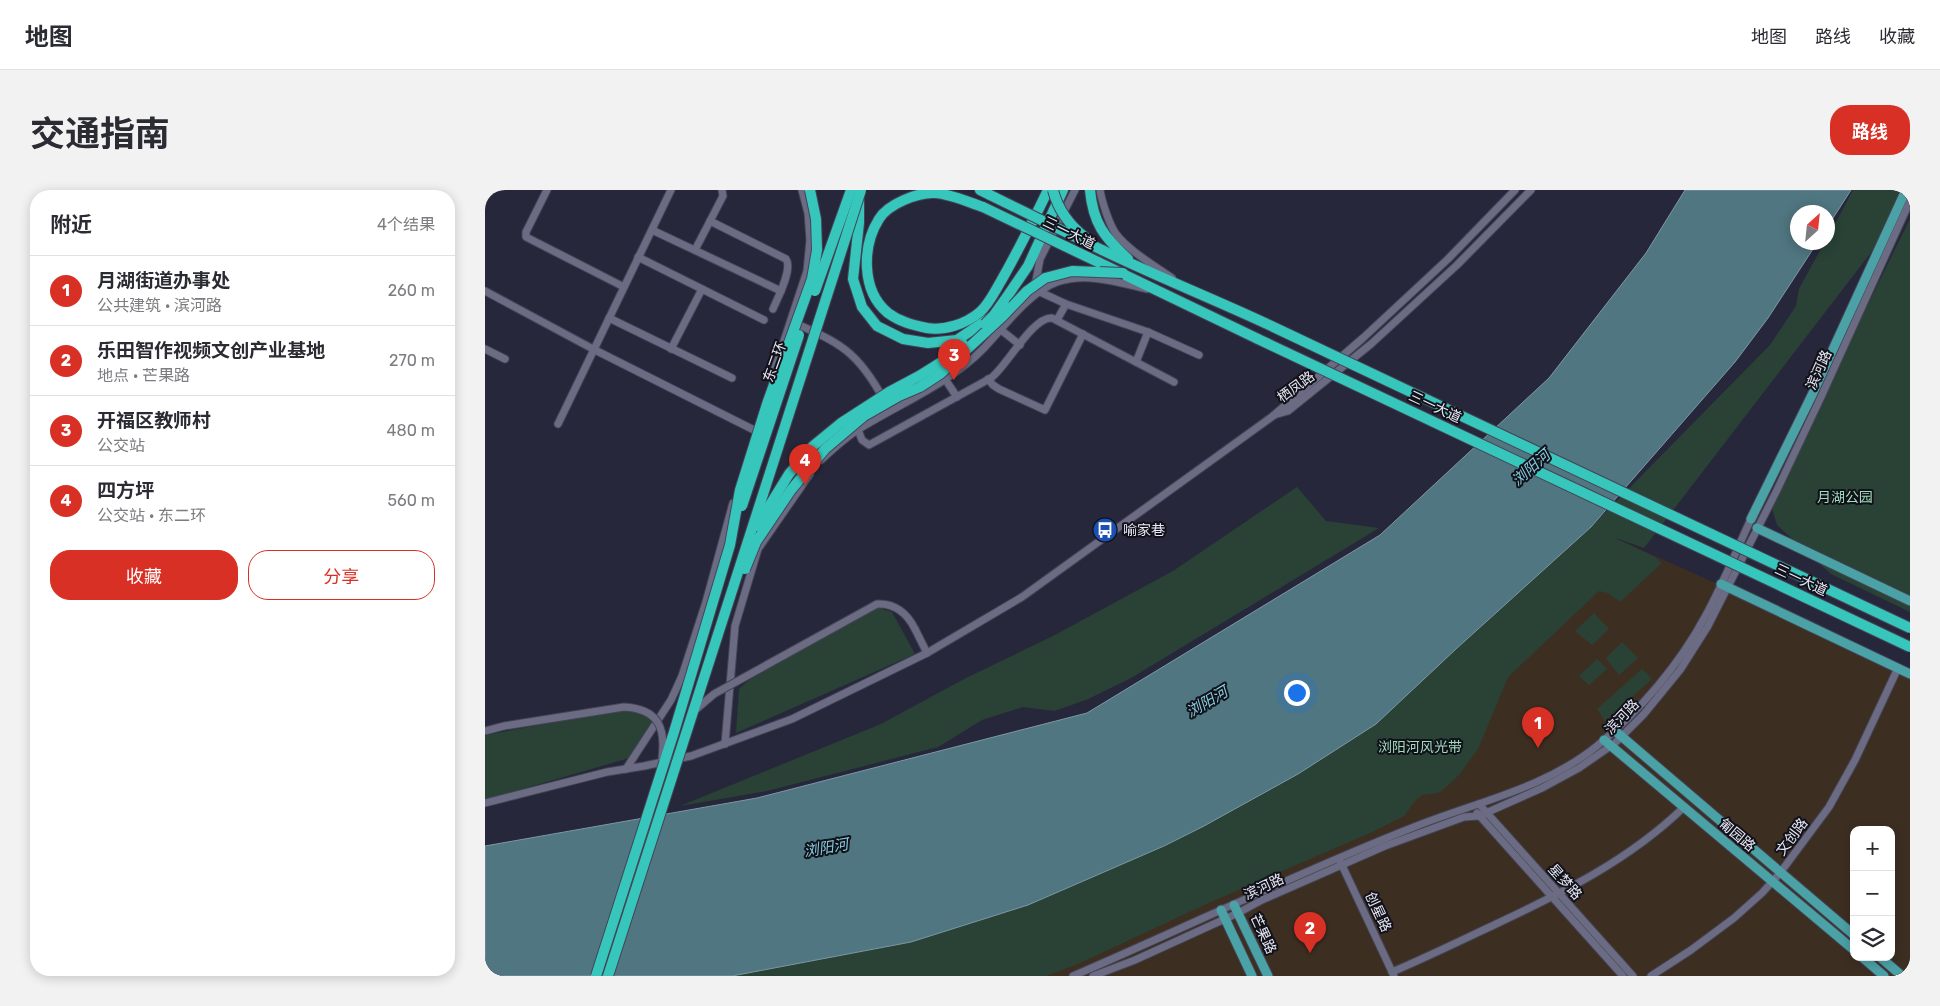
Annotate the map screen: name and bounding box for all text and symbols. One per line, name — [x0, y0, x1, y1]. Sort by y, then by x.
text: 地图 — [25, 23, 73, 51]
text: 地图 — [1751, 26, 1787, 48]
text: 路线 — [1815, 26, 1851, 48]
text: 收藏 — [1879, 26, 1915, 48]
button: 路线 — [1830, 105, 1910, 155]
text: 交通指南 — [30, 113, 170, 155]
north arrow — [1790, 205, 1835, 250]
text: 附近 — [50, 212, 92, 237]
street label: 三一大道 — [1040, 213, 1098, 253]
text: 4个结果 — [377, 215, 435, 234]
text: 月湖街道办事处 — [97, 269, 230, 292]
text: 1 — [62, 281, 70, 300]
text: 260 m — [388, 281, 435, 300]
text: 公共建筑 · 滨河路 — [97, 296, 222, 315]
text: 乐田智作视频文创产业基地 — [97, 339, 325, 362]
street label: 东二环 — [760, 339, 790, 385]
pin: 3 — [938, 339, 970, 380]
street label: 滨河路 — [1803, 347, 1835, 393]
text: 2 — [61, 351, 71, 370]
text: 270 m — [389, 351, 435, 370]
text: 地点 · 芒果路 — [97, 366, 190, 385]
street label: 栖凤路 — [1274, 368, 1318, 406]
street label: 三一大道 — [1406, 387, 1464, 427]
text: 开福区教师村 — [97, 409, 211, 432]
text: 3 — [61, 421, 71, 440]
text: 480 m — [387, 421, 435, 440]
text: 公交站 — [97, 436, 145, 455]
pin: 4 — [789, 444, 821, 485]
water label: 浏阳河 — [1508, 444, 1556, 490]
text: 四方坪 — [97, 479, 154, 502]
park label: 月湖公园 — [1817, 489, 1873, 506]
text: 4 — [61, 491, 71, 510]
text: 560 m — [388, 491, 435, 510]
text: 公交站 · 东二环 — [97, 506, 206, 525]
bus stop icon: 喻家巷 — [1092, 517, 1118, 543]
place label: 喻家巷 — [1123, 522, 1165, 539]
button: 收藏 — [50, 550, 238, 600]
button: 分享 — [248, 550, 435, 600]
street label: 三一大道 — [1772, 560, 1830, 600]
your location — [1284, 680, 1310, 706]
water label: 浏阳河 — [1183, 681, 1233, 721]
street label: 滨河路 — [1601, 696, 1643, 738]
pin: 1 — [1522, 707, 1554, 748]
park label: 浏阳河风光带 — [1378, 739, 1462, 756]
street label: 匍园路 — [1715, 815, 1759, 855]
street label: 文创路 — [1773, 815, 1811, 859]
map controls — [1850, 826, 1895, 961]
button: + — [1850, 826, 1895, 871]
water label: 浏阳河 — [802, 835, 853, 861]
street label: 星梦路 — [1545, 861, 1585, 903]
street label: 滨河路 — [1241, 870, 1287, 904]
button: − — [1850, 871, 1895, 916]
street label: 创星路 — [1361, 889, 1395, 935]
street label: 芒果路 — [1246, 911, 1280, 957]
pin: 2 — [1294, 912, 1326, 953]
button: layers — [1850, 916, 1895, 961]

